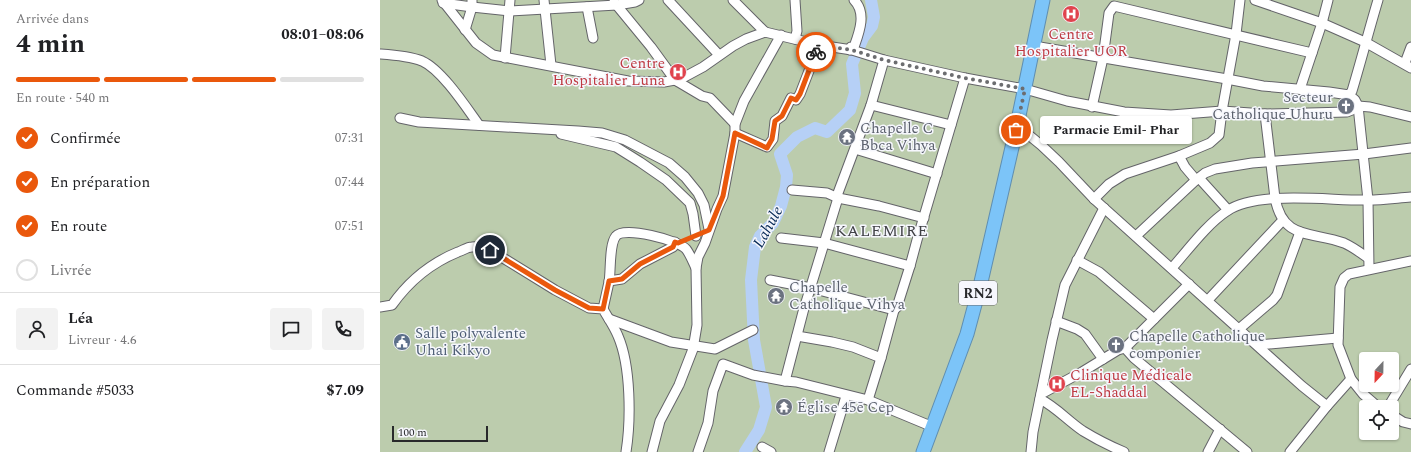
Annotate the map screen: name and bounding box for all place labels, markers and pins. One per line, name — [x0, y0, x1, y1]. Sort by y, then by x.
hospital icon: Centre Hospitalier UOR — [1061, 4, 1081, 24]
place label: Centre Hospitalier UOR — [1015, 23, 1127, 63]
place label: Centre Hospitalier Luna — [553, 52, 666, 92]
hospital icon: Centre Hospitalier Luna — [668, 62, 688, 82]
place label: Secteur Catholique Uhuru — [1212, 86, 1333, 126]
church icon: Secteur Catholique Uhuru — [1336, 96, 1356, 116]
pin — [999, 113, 1033, 147]
callout: Parmacie Emil- Phar — [1040, 116, 1192, 144]
place label: Chapelle C Bbca Vihya — [860, 117, 936, 157]
temple icon: Chapelle C Bbca Vihya — [837, 127, 857, 147]
pin — [473, 233, 507, 267]
place label: Chapelle Catholique Vihya — [789, 276, 906, 316]
temple icon: Chapelle Catholique Vihya — [766, 286, 786, 306]
place label: Salle polyvalente Uhai Kikyo — [415, 322, 526, 362]
place label: Chapelle Catholique componier — [1129, 325, 1265, 365]
public building icon: Salle polyvalente Uhai Kikyo — [392, 332, 412, 352]
church icon: Chapelle Catholique componier — [1106, 335, 1126, 355]
place label: Clinique Médicale EL-Shaddal — [1070, 364, 1192, 404]
hospital icon: Clinique Médicale EL-Shaddal — [1047, 374, 1067, 394]
place label: Église 45ē Cep — [797, 396, 894, 419]
temple icon: Église 45ē Cep — [774, 397, 794, 417]

